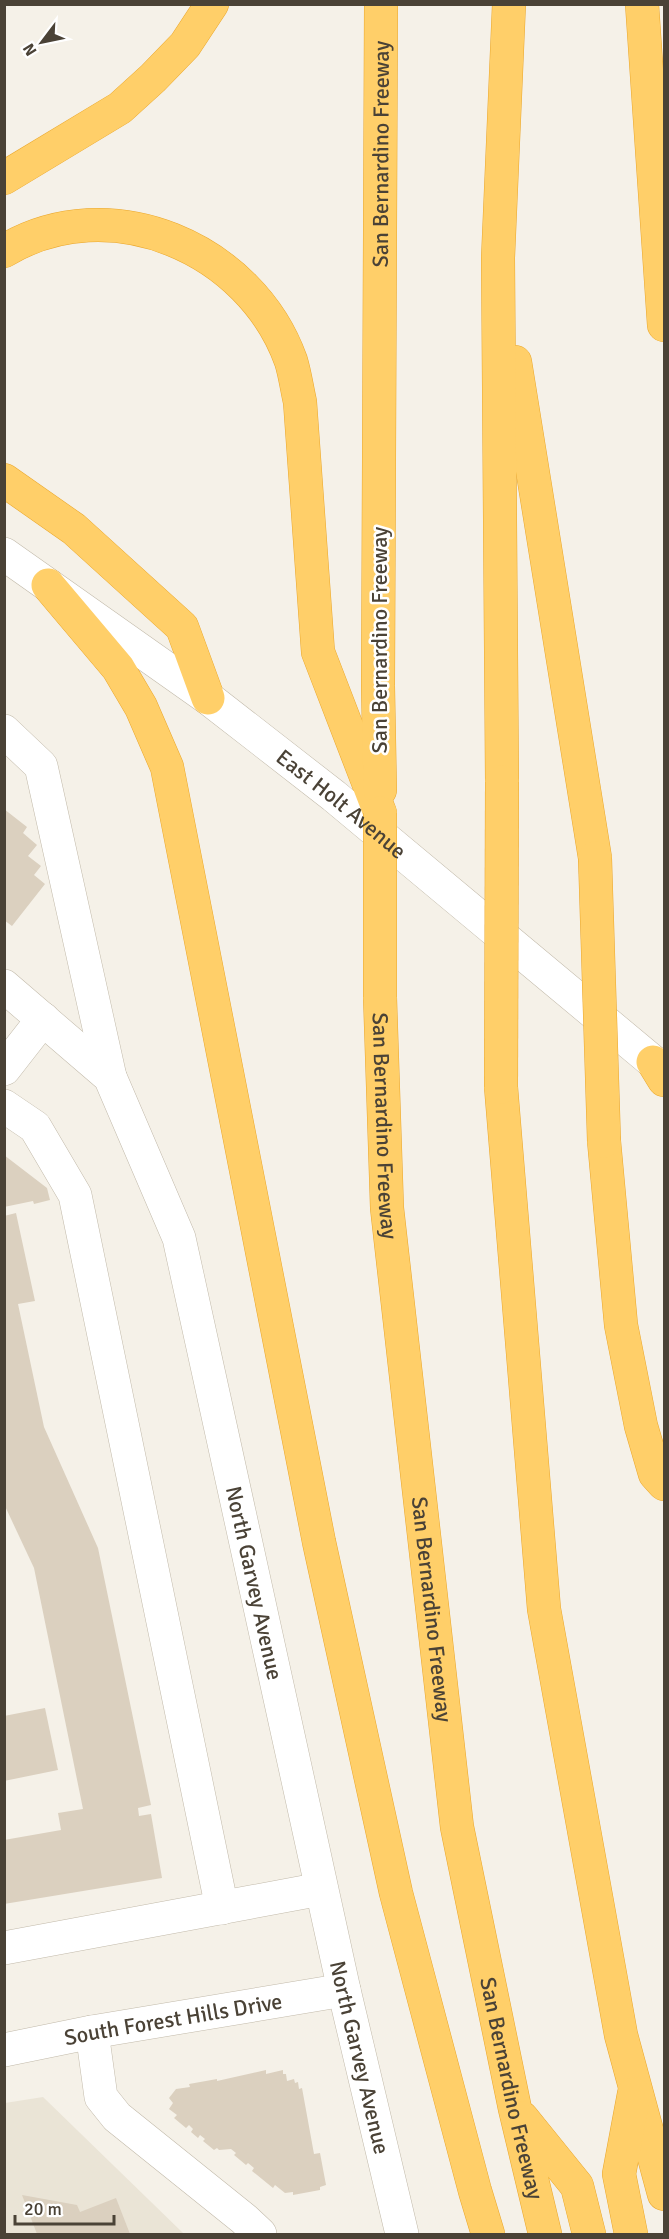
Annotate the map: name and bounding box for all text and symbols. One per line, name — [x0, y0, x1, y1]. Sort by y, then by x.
north arrow — [12, 12, 72, 72]
text: N — [19, 39, 42, 59]
street label: San Bernardino Freeway — [367, 40, 395, 268]
street label: San Bernardino Freeway — [366, 526, 393, 753]
street label: East Holt Avenue — [271, 743, 412, 865]
street label: San Bernardino Freeway — [367, 1012, 404, 1241]
street label: North Garvey Avenue — [220, 1483, 289, 1683]
street label: San Bernardino Freeway — [406, 1495, 458, 1724]
street label: North Garvey Avenue — [324, 1958, 396, 2157]
street label: San Bernardino Freeway — [474, 1975, 549, 2203]
street label: South Forest Hills Drive — [62, 1988, 284, 2051]
scale bar — [15, 2188, 114, 2226]
text: 20 m — [24, 2198, 62, 2220]

